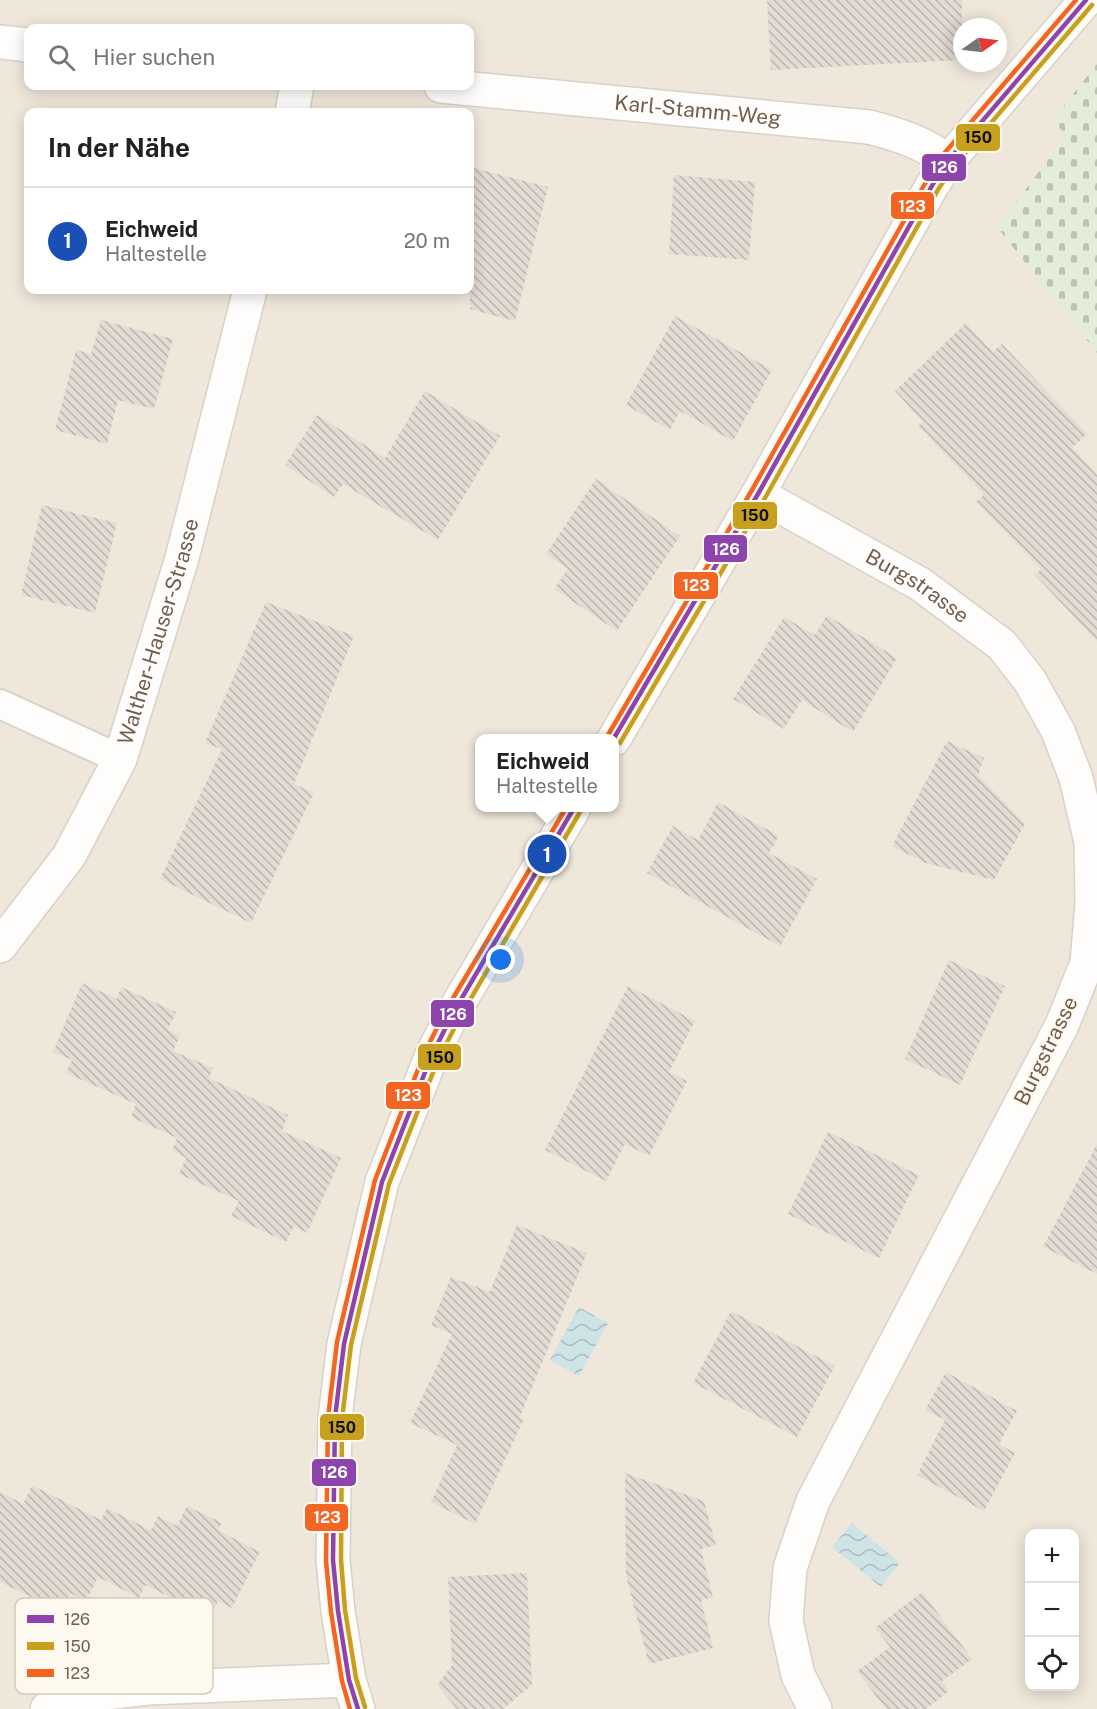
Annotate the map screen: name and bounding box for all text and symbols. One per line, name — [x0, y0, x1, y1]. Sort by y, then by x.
north arrow — [953, 18, 1007, 72]
search box — [24, 24, 474, 90]
icon: search — [45, 41, 78, 74]
text: Hier suchen — [93, 44, 215, 70]
street label: Karl-Stamm-Weg — [613, 90, 782, 131]
line badge: 150 — [955, 123, 1001, 152]
text: 150 — [964, 128, 992, 147]
text: In der Nähe — [48, 132, 190, 163]
line badge: 126 — [921, 153, 967, 182]
text: 126 — [930, 158, 958, 177]
line badge: 123 — [890, 191, 935, 220]
text: 123 — [898, 197, 926, 216]
text: Eichweid — [105, 216, 198, 242]
text: 1 — [63, 229, 72, 253]
text: 20 m — [404, 229, 450, 253]
text: Haltestelle — [105, 242, 207, 266]
line badge: 150 — [732, 501, 778, 530]
text: 150 — [741, 506, 769, 525]
street label: Walther-Hauser-Strasse — [112, 516, 204, 748]
line badge: 126 — [703, 534, 748, 563]
text: 126 — [712, 540, 740, 559]
street label: Burgstrasse — [861, 543, 974, 628]
line badge: 123 — [673, 571, 719, 600]
text: 123 — [682, 576, 710, 595]
popup — [475, 734, 619, 812]
text: Eichweid — [496, 748, 589, 774]
text: Haltestelle — [496, 774, 598, 798]
pin: 1 — [528, 832, 566, 876]
your location — [486, 945, 515, 974]
street label: Burgstrasse — [1008, 992, 1083, 1109]
line badge: 126 — [430, 999, 475, 1028]
text: 126 — [439, 1005, 467, 1024]
line badge: 150 — [417, 1043, 462, 1071]
text: 150 — [426, 1048, 454, 1067]
line badge: 123 — [385, 1081, 431, 1110]
text: 123 — [394, 1086, 422, 1105]
line badge: 150 — [319, 1413, 365, 1441]
text: 150 — [328, 1418, 356, 1437]
line badge: 126 — [311, 1458, 357, 1487]
text: 126 — [320, 1463, 348, 1482]
line badge: 123 — [304, 1503, 349, 1532]
text: 123 — [313, 1508, 341, 1527]
map controls — [1025, 1529, 1079, 1691]
button: + — [1025, 1529, 1079, 1583]
button: − — [1025, 1583, 1079, 1637]
legend — [15, 1598, 213, 1694]
text: 126 — [64, 1610, 90, 1629]
text: 150 — [64, 1637, 91, 1656]
button: locate — [1025, 1637, 1079, 1691]
text: 123 — [64, 1664, 90, 1683]

